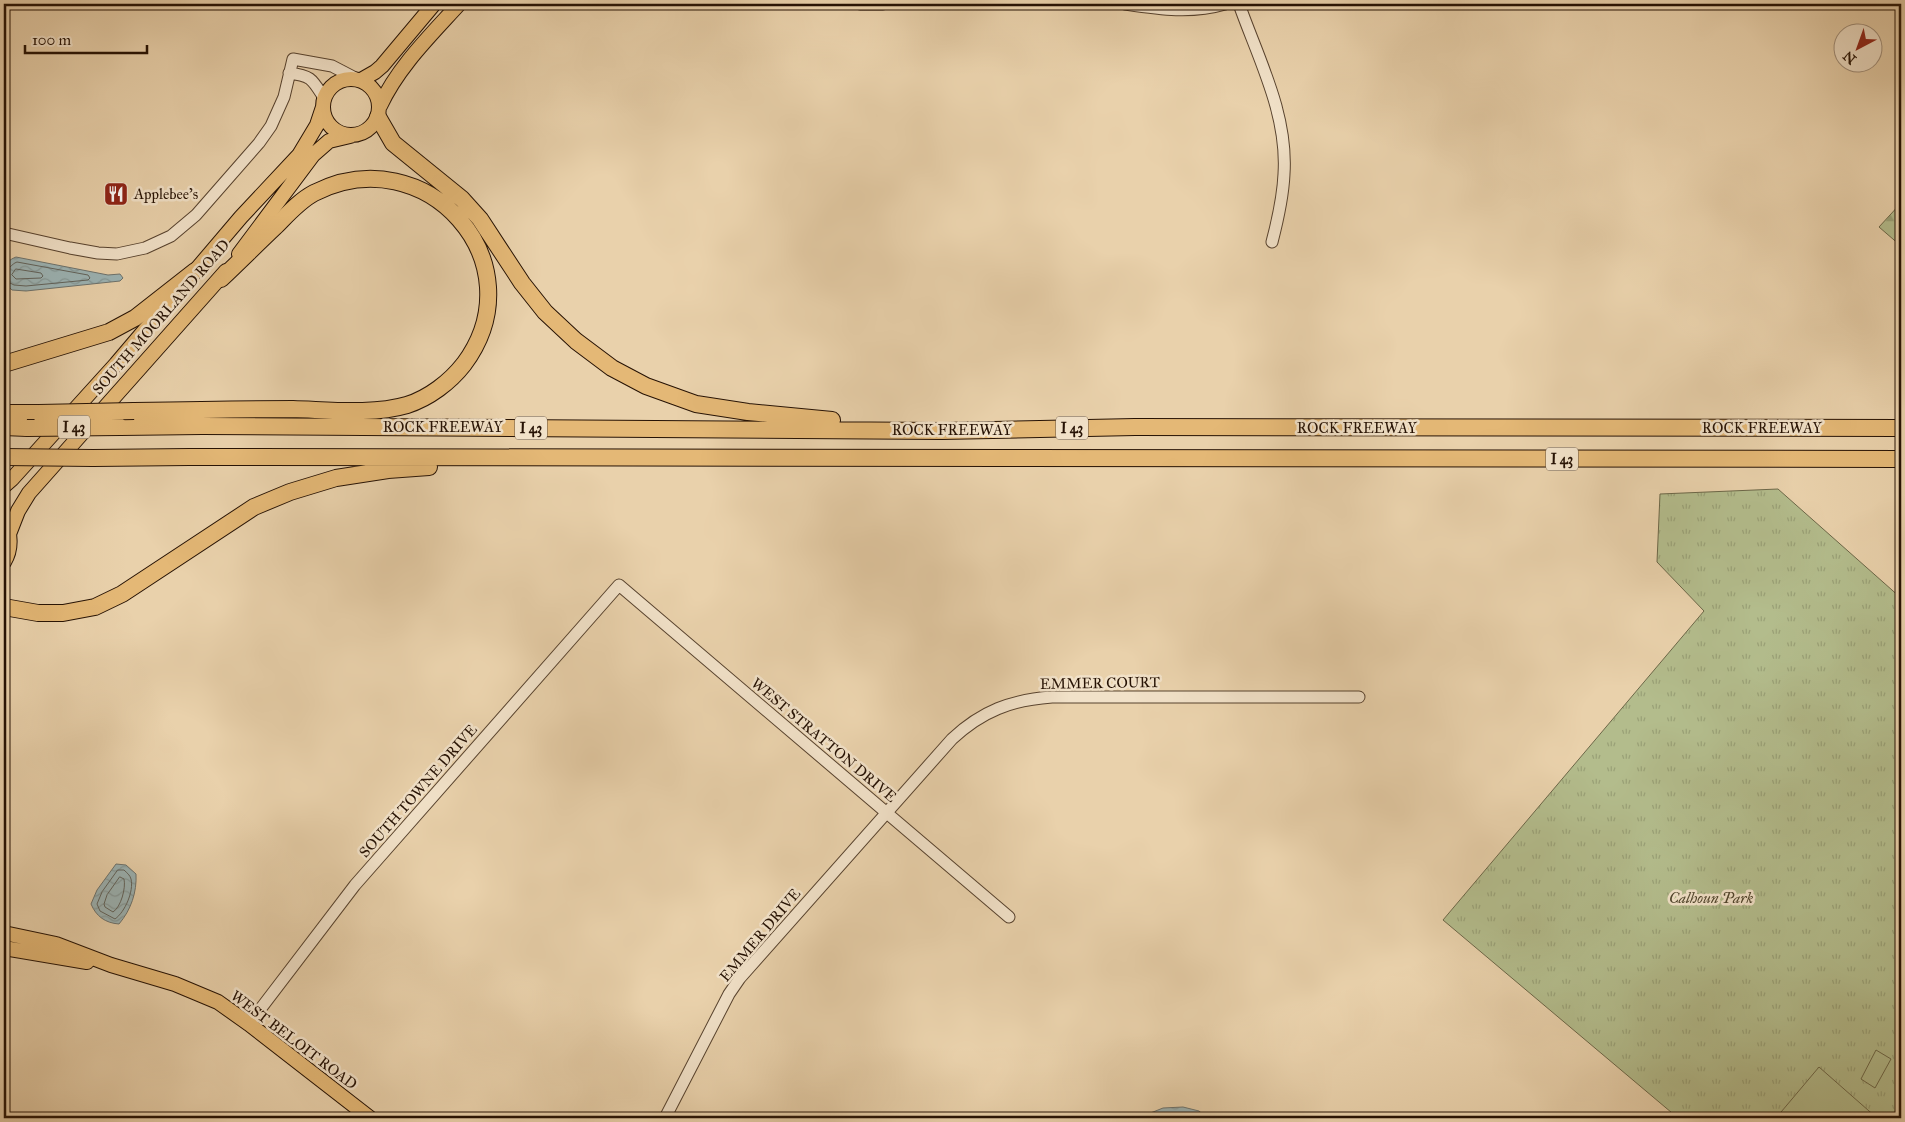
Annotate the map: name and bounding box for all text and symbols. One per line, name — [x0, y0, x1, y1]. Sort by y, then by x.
scale bar — [25, 22, 148, 54]
north arrow — [1832, 22, 1882, 72]
text: 100 m — [32, 31, 72, 49]
text: N — [1840, 47, 1860, 68]
restaurant icon: Applebee's — [103, 181, 129, 207]
place label: Applebee's — [133, 185, 198, 203]
street label: SOUTH MOORLAND ROAD — [89, 236, 233, 398]
road number: I 43 — [58, 416, 90, 438]
road number: I 43 — [515, 416, 547, 439]
road number: I 43 — [1056, 416, 1088, 439]
street label: ROCK FREEWAY — [383, 418, 504, 436]
street label: ROCK FREEWAY — [1297, 419, 1418, 437]
street label: ROCK FREEWAY — [1702, 419, 1823, 437]
street label: ROCK FREEWAY — [892, 421, 1013, 439]
road number: I 43 — [1546, 448, 1578, 470]
street label: EMMER COURT — [1040, 673, 1160, 693]
street label: WEST STRATTON DRIVE — [748, 674, 900, 806]
street label: SOUTH TOWNE DRIVE — [355, 721, 481, 861]
street label: EMMER DRIVE — [716, 885, 804, 985]
park label: Calhoun Park — [1669, 889, 1753, 907]
street label: WEST BELOIT ROAD — [227, 987, 361, 1093]

